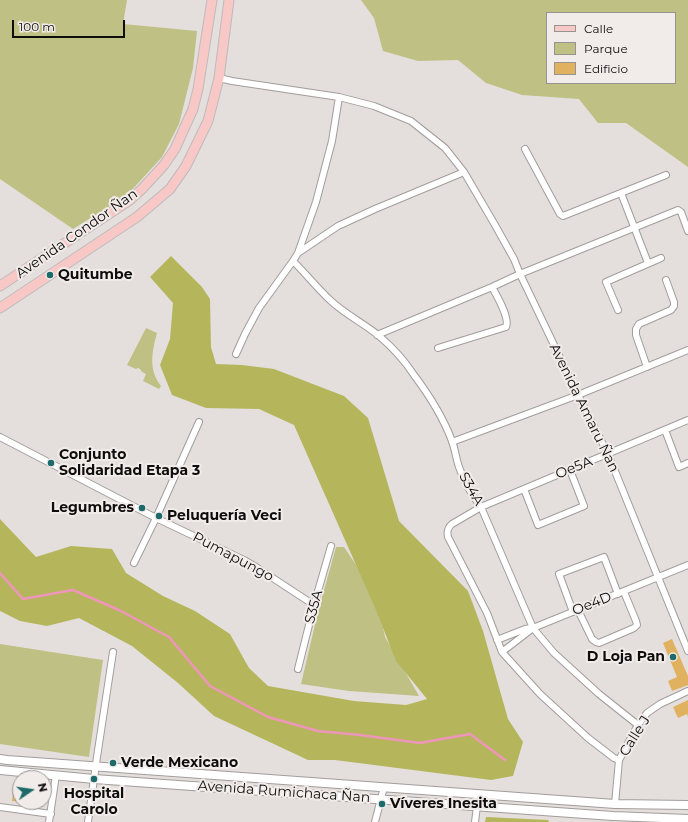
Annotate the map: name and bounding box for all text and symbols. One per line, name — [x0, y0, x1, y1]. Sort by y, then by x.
scale bar — [14, 12, 127, 38]
legend — [546, 12, 676, 84]
text: 100 m — [19, 19, 55, 34]
text: Calle — [584, 21, 613, 36]
text: Parque — [584, 41, 628, 56]
text: Edificio — [584, 61, 628, 76]
street label: Avenida Condor Ñan — [13, 186, 141, 282]
place label: Quitumbe — [58, 267, 133, 283]
marker: Quitumbe — [45, 270, 55, 280]
street label: Avenida Amaru Ñan — [546, 341, 622, 475]
place label: Conjunto Solidaridad Etapa 3 — [59, 447, 200, 480]
street label: Oe5A — [553, 453, 595, 483]
marker: Conjunto Solidaridad Etapa 3 — [46, 458, 56, 468]
street label: S34A — [455, 469, 487, 509]
place label: Legumbres — [51, 500, 134, 516]
marker: Legumbres — [137, 503, 147, 513]
place label: Peluquería Veci — [167, 508, 282, 524]
marker: Peluquería Veci — [154, 511, 164, 521]
street label: Pumapungo — [190, 529, 276, 585]
street label: S35A — [301, 588, 327, 626]
street label: Oe4D — [570, 589, 614, 619]
place label: D Loja Pan — [587, 649, 665, 665]
marker: D Loja Pan — [668, 652, 678, 662]
street label: Calle J — [616, 713, 654, 759]
place label: Verde Mexicano — [121, 755, 238, 771]
marker: Verde Mexicano — [108, 758, 118, 768]
north arrow — [12, 770, 52, 810]
marker: Hospital Carolo — [89, 774, 99, 784]
street label: Avenida Rumichaca Ñan — [197, 778, 371, 806]
text: N — [35, 782, 51, 793]
place label: Hospital Carolo — [64, 786, 124, 818]
place label: Víveres Inesita — [390, 796, 497, 812]
marker: Víveres Inesita — [377, 799, 387, 809]

